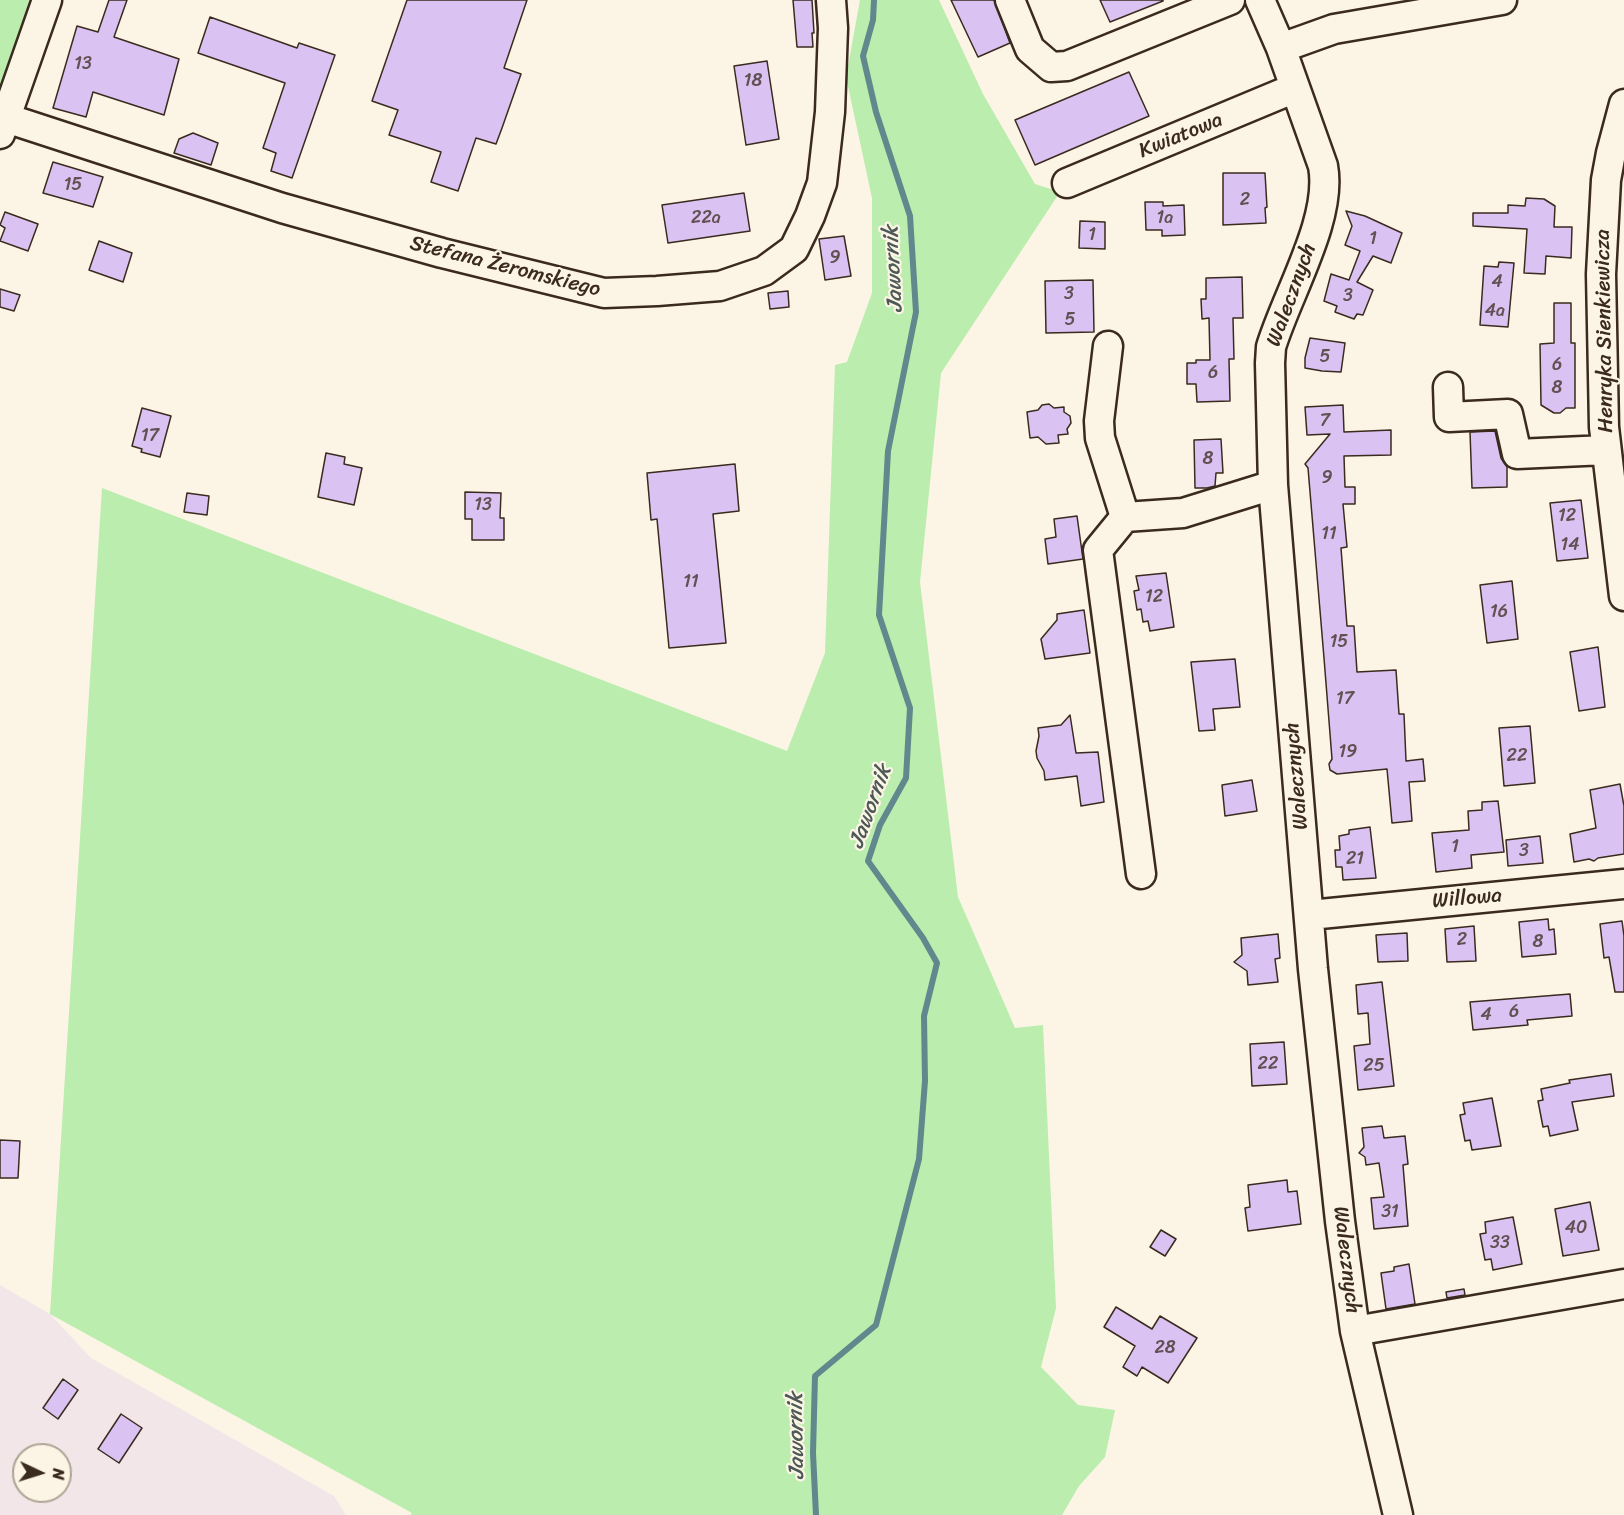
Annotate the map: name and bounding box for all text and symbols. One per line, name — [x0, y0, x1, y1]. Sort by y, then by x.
house number: 13 — [74, 53, 92, 75]
house number: 18 — [744, 70, 762, 92]
street label: Kwiatowa — [1135, 108, 1227, 164]
house number: 15 — [64, 174, 82, 196]
house number: 2 — [1240, 189, 1250, 211]
house number: 22a — [691, 207, 721, 229]
house number: 1a — [1157, 207, 1173, 229]
house number: 1 — [1088, 224, 1096, 246]
water label: Jawornik — [879, 225, 909, 313]
house number: 1 — [1369, 228, 1377, 250]
street label: Henryka Sienkiewicza — [1591, 229, 1619, 433]
street label: Stefana Żeromskiego — [407, 231, 603, 303]
street label: Walecznych — [1262, 240, 1322, 350]
house number: 9 — [829, 247, 841, 269]
house number: 4 — [1491, 271, 1503, 293]
house number: 3 — [1064, 283, 1074, 305]
house number: 3 — [1343, 285, 1353, 307]
house number: 4a — [1485, 300, 1505, 322]
house number: 5 — [1065, 309, 1075, 331]
house number: 5 — [1320, 346, 1330, 368]
house number: 6 — [1552, 354, 1562, 376]
house number: 6 — [1208, 362, 1218, 384]
house number: 8 — [1552, 377, 1562, 399]
house number: 7 — [1320, 410, 1330, 432]
house number: 17 — [141, 425, 159, 447]
house number: 8 — [1203, 448, 1213, 470]
house number: 9 — [1321, 467, 1333, 489]
house number: 13 — [474, 494, 492, 516]
house number: 12 — [1558, 505, 1576, 527]
house number: 11 — [1321, 523, 1337, 545]
house number: 14 — [1561, 534, 1579, 556]
house number: 11 — [683, 571, 699, 593]
house number: 12 — [1145, 586, 1163, 608]
house number: 16 — [1490, 601, 1508, 623]
house number: 15 — [1330, 631, 1348, 653]
house number: 17 — [1336, 688, 1354, 710]
street label: Walecznych — [1280, 721, 1314, 831]
house number: 19 — [1339, 741, 1357, 763]
house number: 22 — [1507, 745, 1527, 767]
water label: Jawornik — [844, 762, 898, 852]
house number: 1 — [1451, 836, 1459, 858]
house number: 3 — [1519, 840, 1529, 862]
house number: 21 — [1346, 848, 1364, 870]
street label: Willowa — [1431, 883, 1503, 915]
house number: 2 — [1457, 929, 1467, 951]
house number: 8 — [1533, 931, 1543, 953]
house number: 6 — [1509, 1001, 1519, 1023]
house number: 4 — [1480, 1004, 1492, 1026]
house number: 22 — [1258, 1053, 1278, 1075]
house number: 25 — [1363, 1055, 1385, 1077]
house number: 31 — [1381, 1201, 1399, 1223]
street label: Walecznych — [1327, 1205, 1365, 1315]
house number: 40 — [1565, 1217, 1587, 1239]
house number: 33 — [1490, 1232, 1510, 1254]
house number: 28 — [1154, 1337, 1176, 1359]
water label: Jawornik — [783, 1393, 811, 1479]
north arrow — [12, 1443, 72, 1503]
text: N — [44, 1468, 73, 1481]

